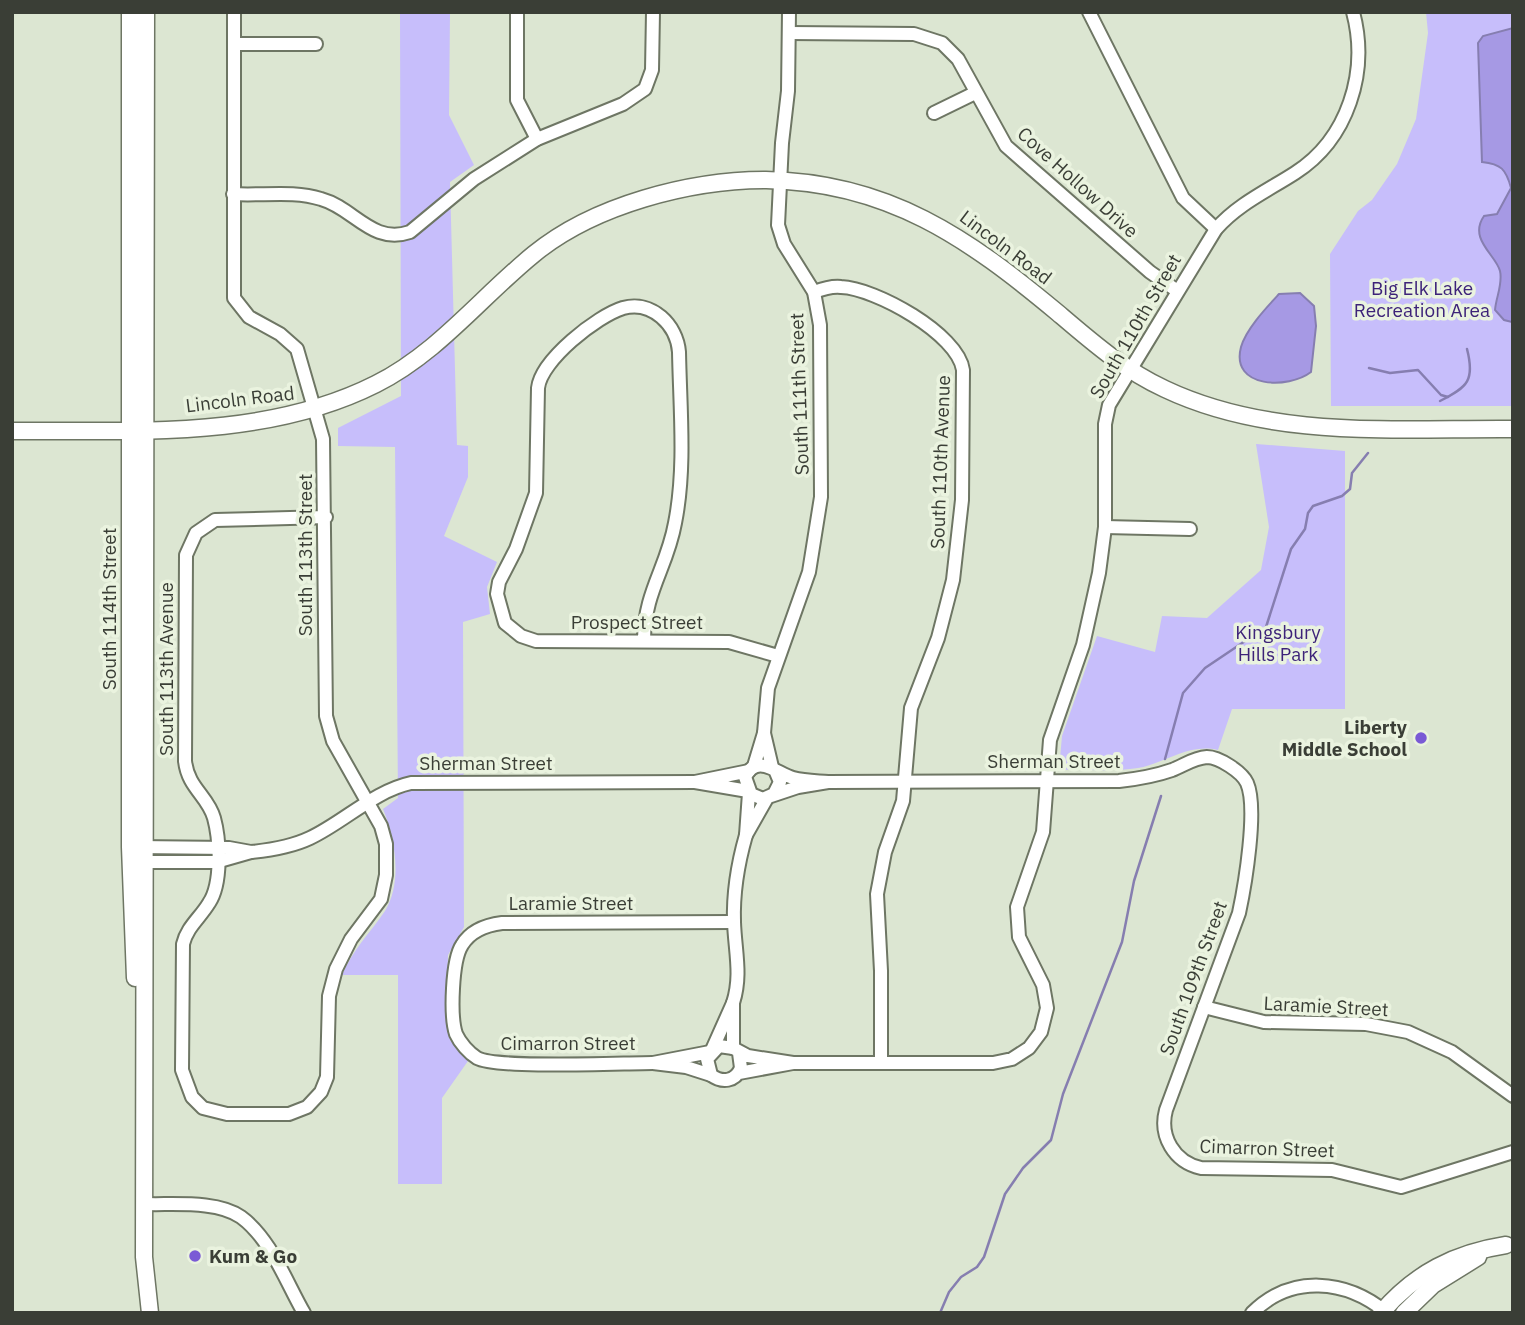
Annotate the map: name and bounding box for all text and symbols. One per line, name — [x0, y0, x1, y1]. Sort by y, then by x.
street label: Cove Hollow Drive — [1013, 121, 1143, 243]
street label: Lincoln Road — [955, 205, 1057, 289]
street label: South 110th Street — [1084, 250, 1186, 402]
park label: Big Elk Lake Recreation Area — [1354, 276, 1490, 322]
street label: South 111th Street — [784, 312, 814, 476]
street label: South 110th Avenue — [925, 375, 955, 549]
street label: Lincoln Road — [184, 380, 296, 418]
street label: South 113th Street — [293, 474, 317, 636]
street label: South 114th Street — [97, 528, 121, 690]
street label: South 113th Avenue — [154, 582, 178, 756]
street label: Prospect Street — [571, 610, 703, 634]
park label: Kingsbury Hills Park — [1235, 620, 1321, 666]
place label: Liberty Middle School — [1282, 715, 1408, 761]
marker: Liberty Middle School — [1413, 730, 1429, 746]
street label: Sherman Street — [987, 749, 1121, 773]
street label: Sherman Street — [419, 751, 553, 775]
street label: Laramie Street — [508, 891, 634, 915]
street label: South 109th Street — [1154, 897, 1232, 1059]
street label: Laramie Street — [1263, 991, 1389, 1021]
street label: Cimarron Street — [500, 1031, 636, 1055]
street label: Cimarron Street — [1199, 1134, 1335, 1162]
place label: Kum & Go — [209, 1244, 297, 1268]
marker: Kum & Go — [187, 1248, 203, 1264]

